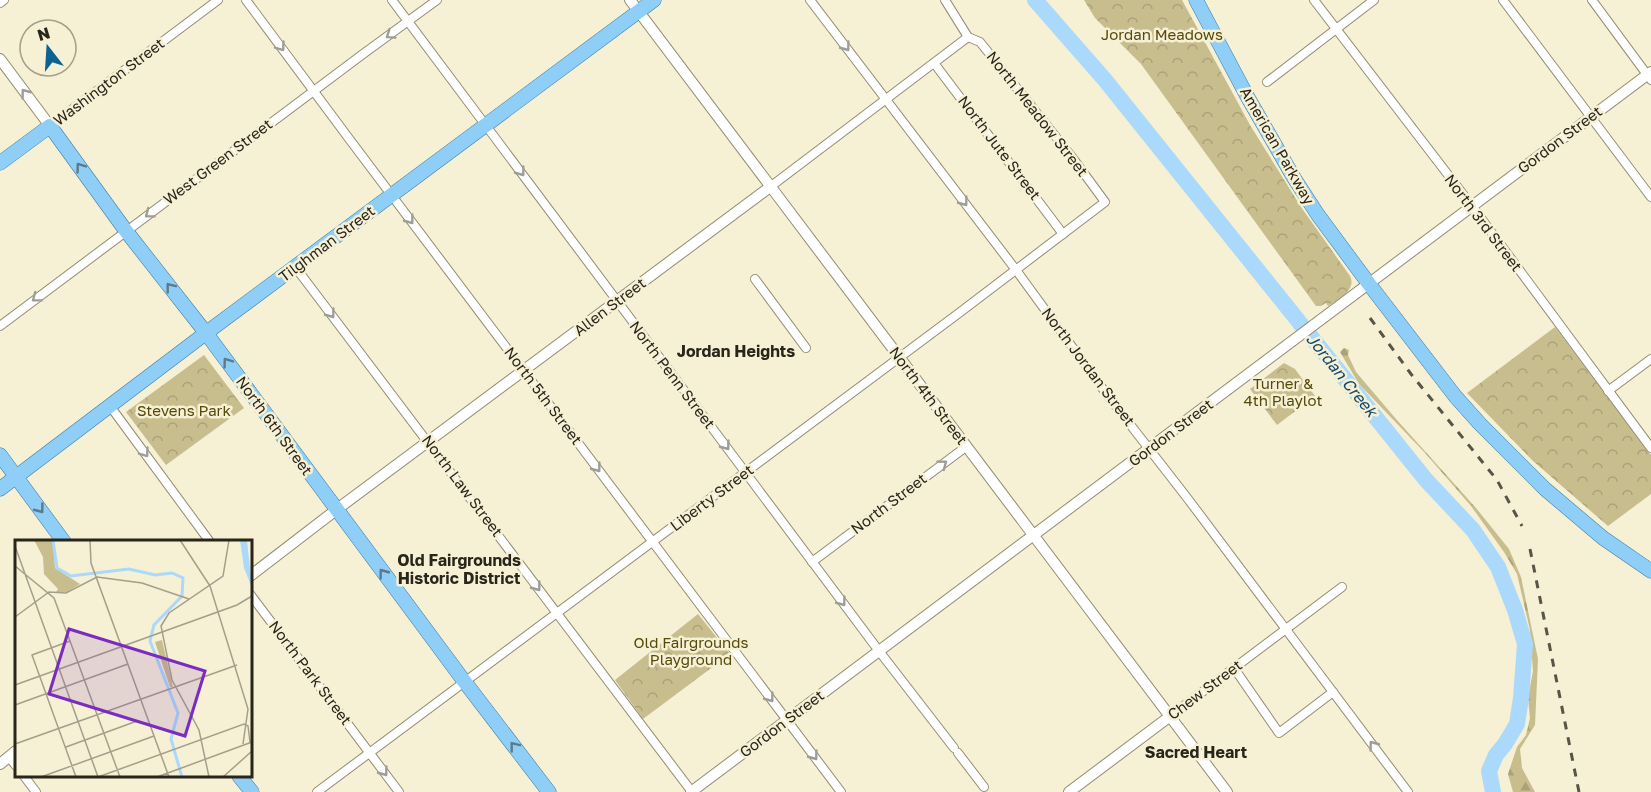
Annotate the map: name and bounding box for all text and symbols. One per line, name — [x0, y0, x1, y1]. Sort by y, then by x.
north arrow — [18, 18, 78, 78]
text: N — [35, 22, 52, 45]
park label: Jordan Meadows — [1101, 25, 1223, 43]
one-way arrow — [386, 27, 397, 38]
street label: Washington Street — [49, 34, 167, 129]
one-way arrow — [274, 40, 285, 51]
one-way arrow — [838, 40, 849, 51]
street label: North Meadow Street — [983, 47, 1092, 180]
street label: American Parkway — [1237, 84, 1319, 208]
one-way arrow — [21, 88, 32, 99]
street label: North Jute Street — [955, 92, 1045, 203]
street label: Gordon Street — [1514, 102, 1605, 177]
street label: West Green Street — [160, 115, 275, 208]
one-way arrow — [76, 162, 87, 173]
one-way arrow — [513, 165, 524, 176]
street label: North 3rd Street — [1441, 170, 1526, 275]
one-way arrow — [956, 195, 967, 206]
street label: Tilghman Street — [275, 201, 378, 285]
one-way arrow — [145, 206, 156, 217]
one-way arrow — [403, 213, 414, 224]
street label: Allen Street — [570, 273, 649, 339]
one-way arrow — [167, 283, 178, 294]
one-way arrow — [32, 291, 43, 302]
street label: North Jordan Street — [1038, 304, 1139, 429]
one-way arrow — [324, 307, 335, 318]
street label: North Penn Street — [626, 317, 719, 432]
water label: Jordan Creek — [1302, 329, 1383, 422]
district label: Jordan Heights — [677, 341, 795, 361]
street label: North 5th Street — [501, 343, 586, 448]
street label: North 4th Street — [886, 343, 972, 448]
one-way arrow — [223, 357, 234, 368]
street label: North 6th Street — [233, 372, 317, 478]
park label: Turner & 4th Playlot — [1244, 374, 1322, 409]
street label: Gordon Street — [1125, 395, 1216, 470]
park label: Stevens Park — [137, 401, 231, 419]
street label: North Law Street — [419, 431, 507, 540]
one-way arrow — [718, 439, 729, 450]
one-way arrow — [137, 447, 148, 458]
street label: Liberty Street — [666, 460, 757, 534]
one-way arrow — [937, 460, 948, 471]
one-way arrow — [589, 461, 600, 472]
street label: North Street — [847, 469, 930, 537]
one-way arrow — [33, 503, 44, 514]
inset map — [15, 540, 252, 777]
district label: Old Fairgrounds Historic District — [397, 550, 521, 588]
one-way arrow — [380, 569, 391, 580]
one-way arrow — [530, 581, 541, 592]
one-way arrow — [835, 595, 846, 606]
street label: North Park Street — [266, 617, 356, 728]
park label: Old Fairgrounds Playground — [634, 633, 749, 668]
street label: Chew Street — [1164, 655, 1245, 723]
street label: Gordon Street — [736, 686, 827, 761]
one-way arrow — [763, 691, 774, 702]
one-way arrow — [510, 741, 521, 752]
one-way arrow — [1369, 741, 1380, 752]
district label: Sacred Heart — [1145, 742, 1247, 762]
one-way arrow — [807, 750, 818, 761]
one-way arrow — [377, 766, 388, 777]

